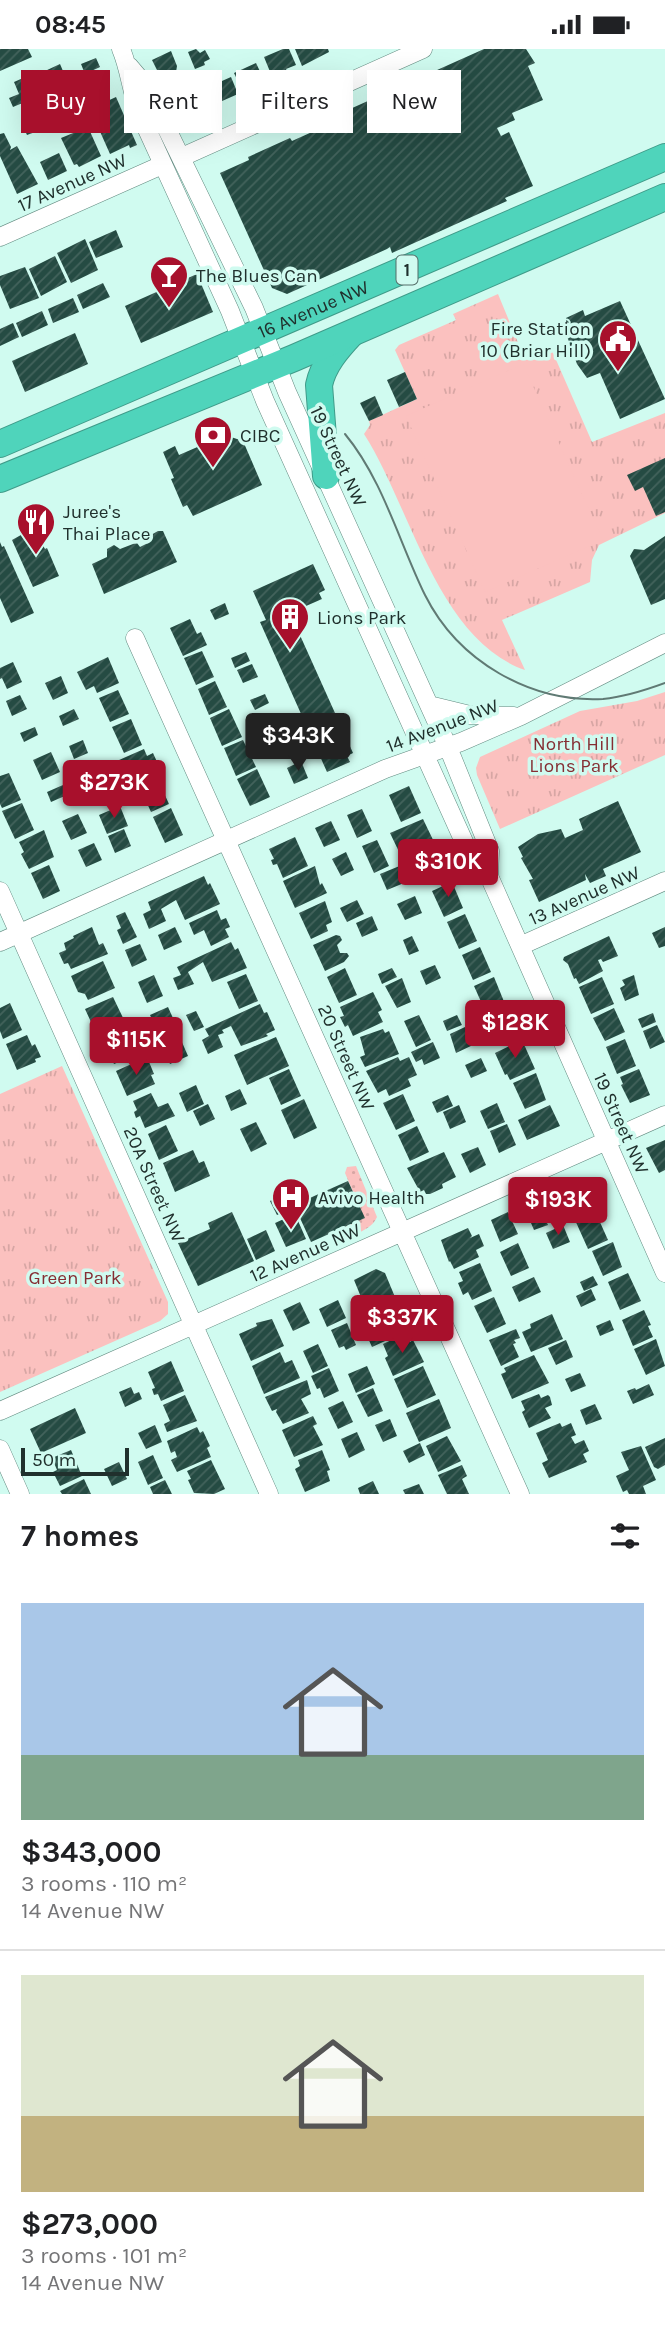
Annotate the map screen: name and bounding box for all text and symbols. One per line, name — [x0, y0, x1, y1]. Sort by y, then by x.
text: 08:45 — [35, 9, 106, 40]
chip: Buy — [21, 70, 110, 133]
chip: Rent — [124, 70, 222, 133]
chip: Filters — [236, 70, 353, 133]
chip: New — [367, 70, 461, 133]
street label: 17 Avenue NW — [15, 149, 130, 217]
bar icon: The Blues Can — [148, 254, 190, 309]
road number: 1 — [396, 255, 418, 285]
place label: The Blues Can — [196, 265, 318, 287]
street label: 16 Avenue NW — [255, 276, 372, 343]
place label: Fire Station 10 (Briar Hill) — [480, 318, 591, 362]
public building icon: Fire Station 10 (Briar Hill) — [597, 318, 639, 373]
street label: 19 Street NW — [305, 403, 371, 510]
bank icon: CIBC — [192, 414, 234, 469]
place label: CIBC — [240, 425, 280, 447]
restaurant icon: Juree's Thai Place — [15, 501, 57, 556]
place label: Juree's Thai Place — [63, 501, 150, 545]
building icon: Lions Park — [269, 596, 311, 651]
place label: Lions Park — [317, 607, 407, 629]
street label: 14 Avenue NW — [383, 694, 502, 757]
pin: $343K — [249, 713, 347, 773]
text: $343K — [261, 722, 335, 749]
park label: North Hill Lions Park — [529, 733, 619, 777]
pin: $273K — [65, 761, 163, 820]
text: $273K — [79, 769, 149, 796]
pin: $310K — [399, 839, 497, 899]
text: $310K — [414, 848, 482, 875]
street label: 13 Avenue NW — [526, 862, 643, 930]
pin: $128K — [466, 1000, 564, 1060]
street label: 20 Street NW — [313, 1001, 379, 1114]
text: $128K — [481, 1009, 549, 1036]
pin: $115K — [87, 1017, 185, 1077]
text: $115K — [106, 1026, 166, 1053]
street label: 19 Street NW — [589, 1069, 653, 1177]
street label: 20A Street NW — [119, 1123, 189, 1246]
hospital icon: Avivo Health — [270, 1176, 312, 1231]
pin: $193K — [509, 1177, 607, 1237]
text: $193K — [524, 1186, 592, 1213]
place label: Avivo Health — [318, 1187, 425, 1209]
street label: 12 Avenue NW — [247, 1219, 364, 1287]
park label: Green Park — [28, 1267, 122, 1289]
pin: $337K — [353, 1295, 451, 1355]
text: $337K — [367, 1304, 437, 1331]
scale bar — [21, 1445, 130, 1477]
text: 50 m — [32, 1449, 76, 1471]
icon: filters — [606, 1517, 644, 1555]
text: 7 homes — [21, 1518, 139, 1554]
icon: home — [270, 1649, 396, 1775]
text: $343,000 — [21, 1834, 161, 1870]
text: 3 rooms · 110 m² — [21, 1870, 187, 1897]
text: 14 Avenue NW — [21, 1897, 164, 1924]
icon: home — [270, 2021, 396, 2147]
text: $273,000 — [21, 2206, 158, 2242]
text: 3 rooms · 101 m² — [21, 2242, 187, 2269]
text: 14 Avenue NW — [21, 2269, 164, 2296]

